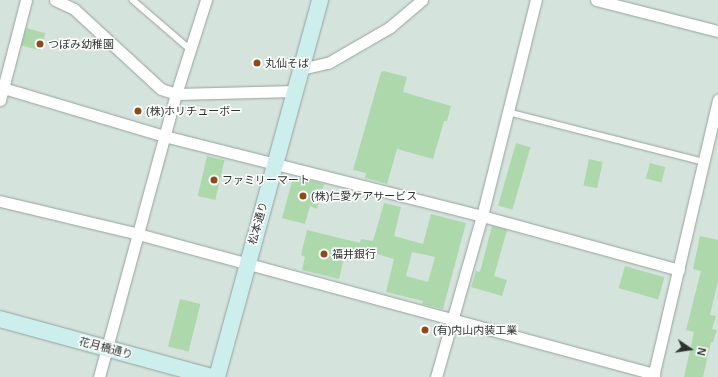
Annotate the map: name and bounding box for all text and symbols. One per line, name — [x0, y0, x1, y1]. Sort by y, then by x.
place label: つぼみ幼稚園 — [48, 37, 114, 51]
marker: つぼみ幼稚園 — [35, 39, 45, 49]
place label: 丸仙そば — [265, 56, 309, 70]
marker: 丸仙そば — [252, 58, 262, 68]
place label: (株)ホリチューボー — [146, 104, 241, 118]
marker: (株)ホリチューボー — [133, 106, 143, 116]
place label: ファミリーマート — [222, 173, 310, 187]
marker: ファミリーマート — [209, 175, 219, 185]
place label: (株)仁愛ケアサービス — [311, 189, 417, 203]
marker: (株)仁愛ケアサービス — [298, 191, 308, 201]
street label: 松本通り — [246, 200, 270, 246]
place label: 福井銀行 — [332, 247, 376, 261]
marker: 福井銀行 — [319, 249, 329, 259]
place label: (有)内山内装工業 — [433, 323, 517, 337]
marker: (有)内山内装工業 — [420, 325, 430, 335]
north arrow — [670, 329, 710, 369]
street label: 花月橋通り — [78, 335, 134, 361]
text: N — [695, 346, 708, 357]

